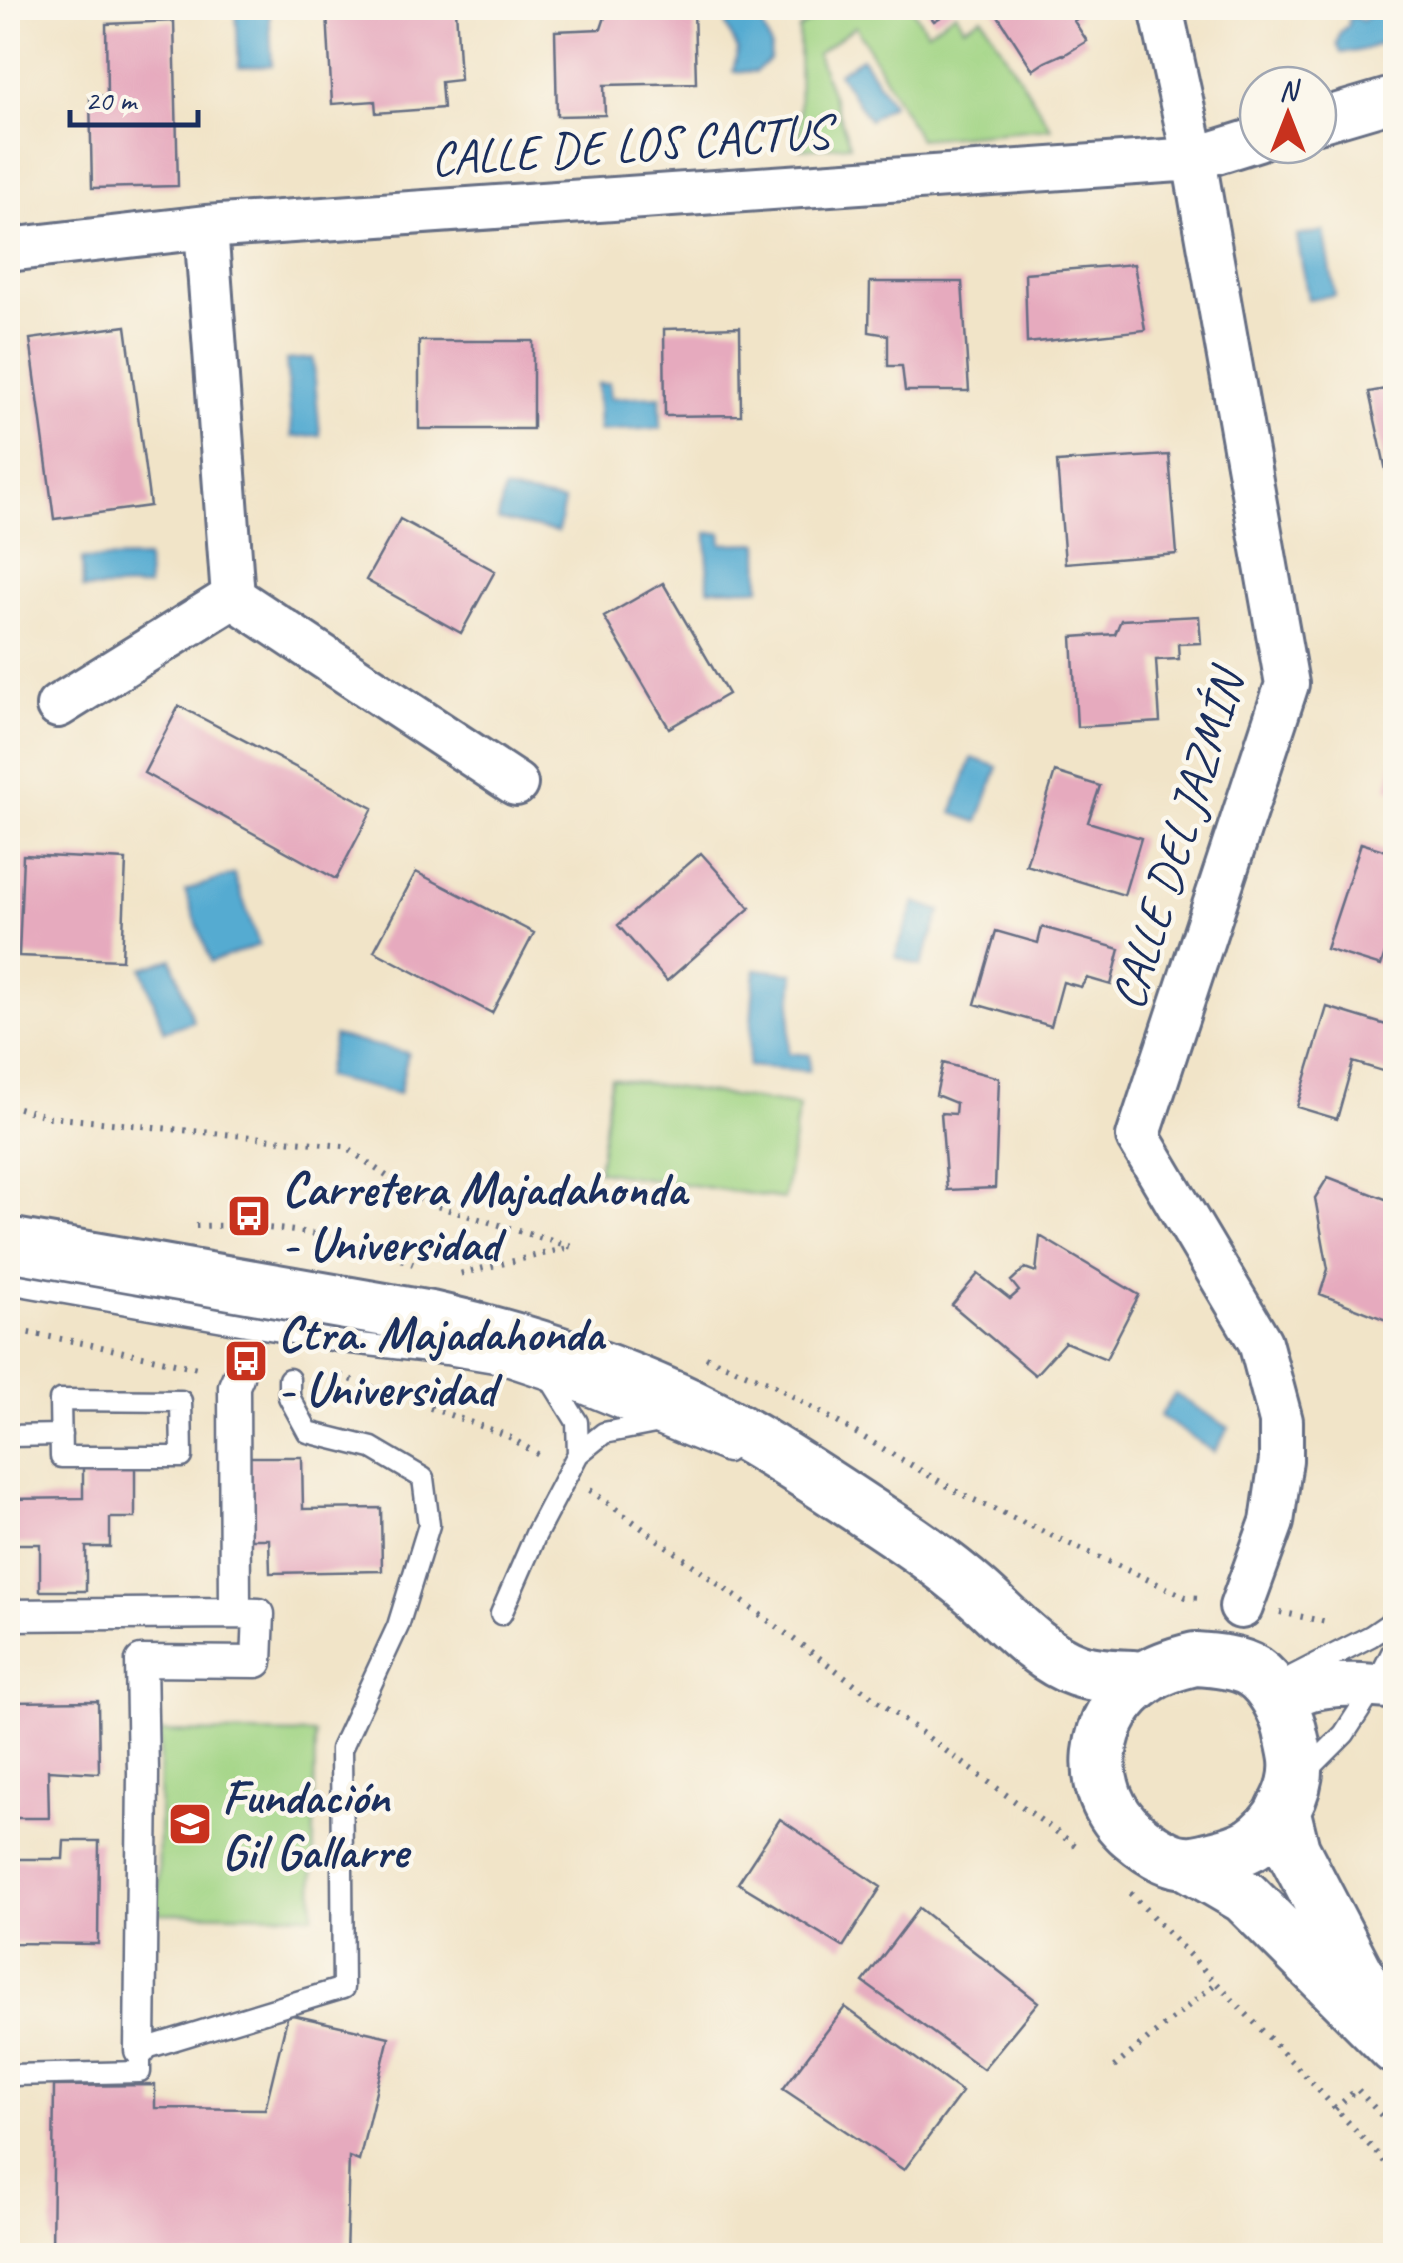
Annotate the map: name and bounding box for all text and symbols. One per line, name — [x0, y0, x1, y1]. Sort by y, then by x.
scale bar — [70, 65, 198, 127]
north arrow — [1238, 65, 1338, 165]
text: N — [1279, 73, 1301, 108]
text: 20 m — [85, 81, 138, 119]
street label: CALLE DE LOS CACTUS — [429, 101, 840, 189]
street label: CALLE DEL JAZMÍN — [1097, 658, 1259, 1016]
place label: Carretera Majadahonda - Universidad — [282, 1159, 690, 1274]
bus stop icon: Carretera Majadahonda - Universidad — [226, 1193, 272, 1239]
place label: Ctra. Majadahonda - Universidad — [278, 1304, 607, 1419]
bus stop icon: Ctra. Majadahonda - Universidad — [223, 1338, 269, 1384]
place label: Fundación Gil Gallarre — [222, 1767, 412, 1882]
school or university icon: Fundación Gil Gallarre — [167, 1801, 213, 1847]

